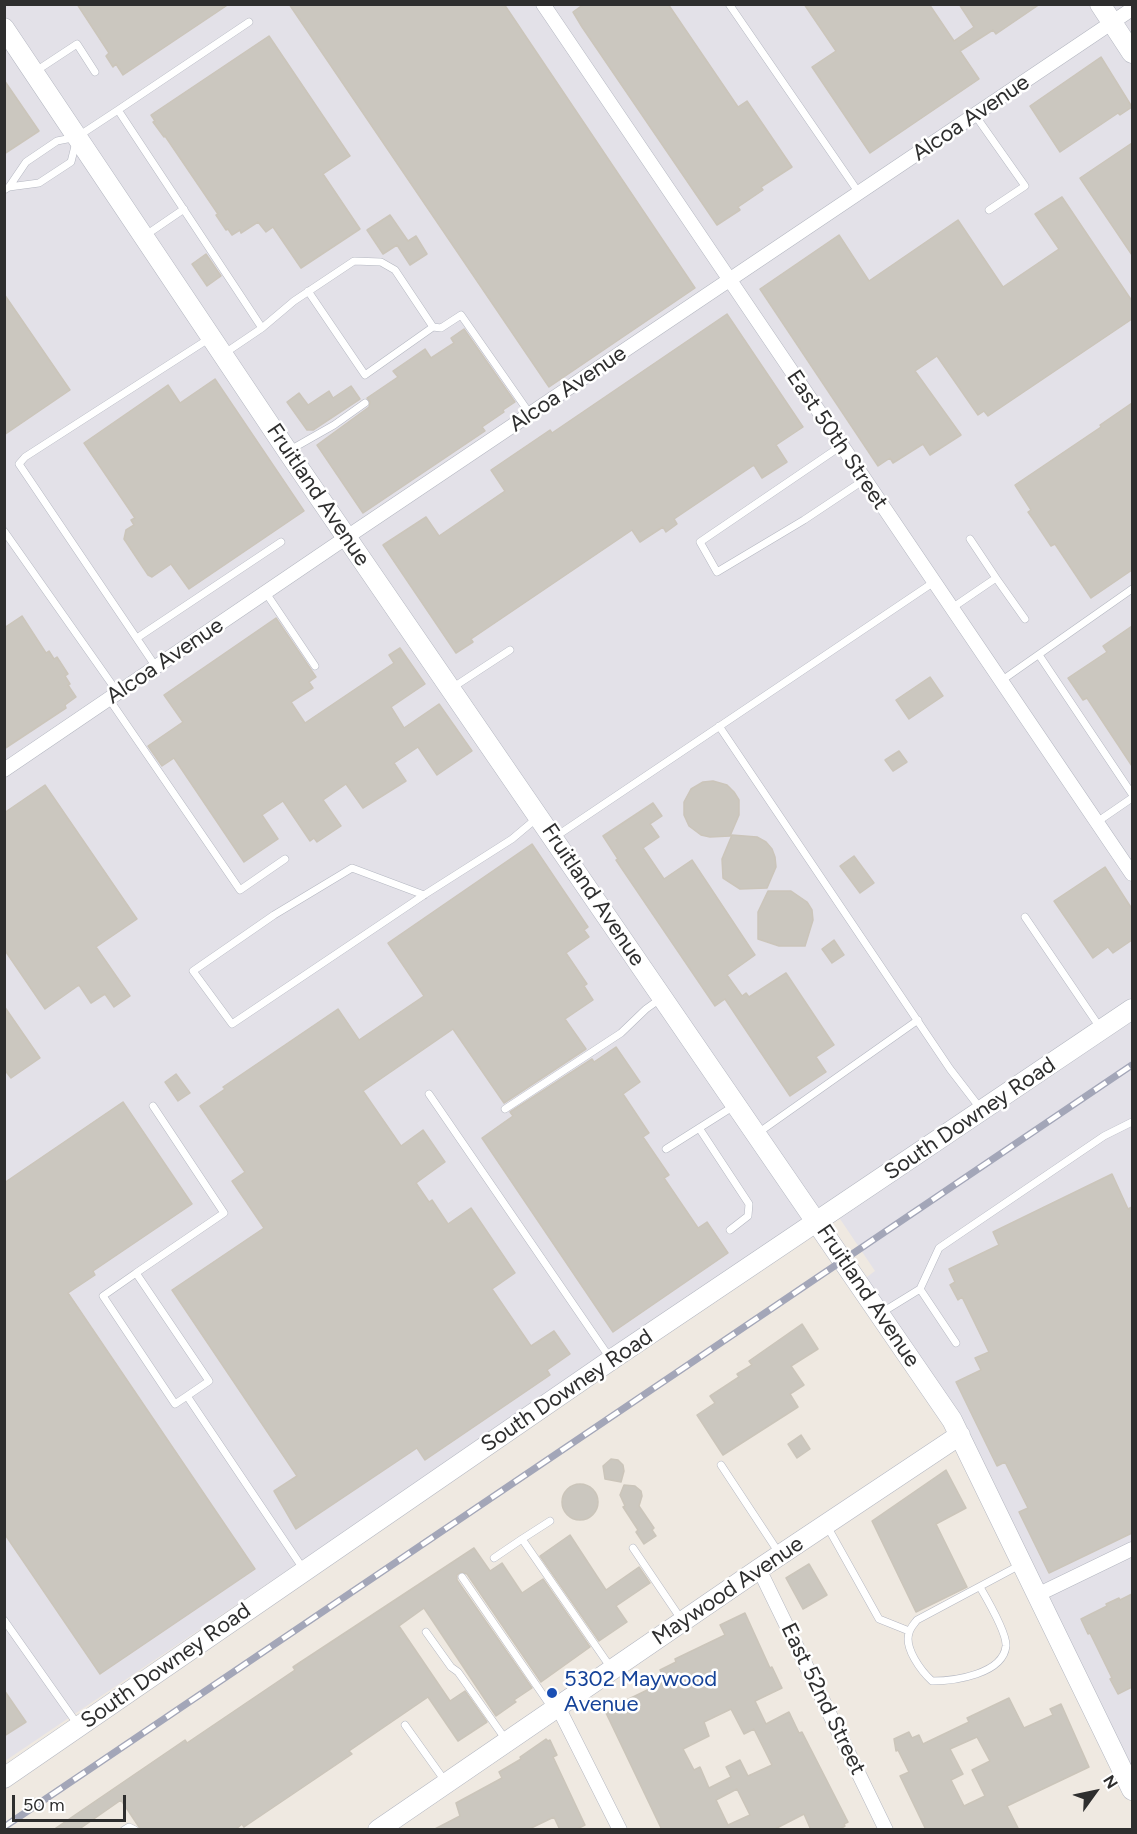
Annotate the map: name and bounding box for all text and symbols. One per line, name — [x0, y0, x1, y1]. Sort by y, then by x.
street label: Alcoa Avenue — [907, 69, 1035, 167]
street label: Alcoa Avenue — [504, 340, 632, 438]
street label: East 50th Street — [781, 365, 893, 515]
street label: Fruitland Avenue — [261, 419, 375, 571]
street label: Alcoa Avenue — [101, 612, 229, 710]
street label: Fruitland Avenue — [536, 819, 650, 971]
street label: South Downey Road — [879, 1052, 1061, 1186]
street label: Fruitland Avenue — [811, 1220, 925, 1372]
street label: South Downey Road — [476, 1324, 658, 1458]
street label: Maywood Avenue — [647, 1531, 809, 1651]
street label: South Downey Road — [76, 1598, 256, 1734]
street label: East 52nd Street — [775, 1619, 871, 1779]
place label: 5302 Maywood Avenue — [564, 1667, 717, 1718]
marker: 5302 Maywood Avenue — [545, 1686, 559, 1700]
north arrow — [1065, 1762, 1125, 1822]
text: N — [1099, 1772, 1122, 1792]
scale bar — [15, 1783, 129, 1821]
text: 50 m — [23, 1794, 65, 1816]

